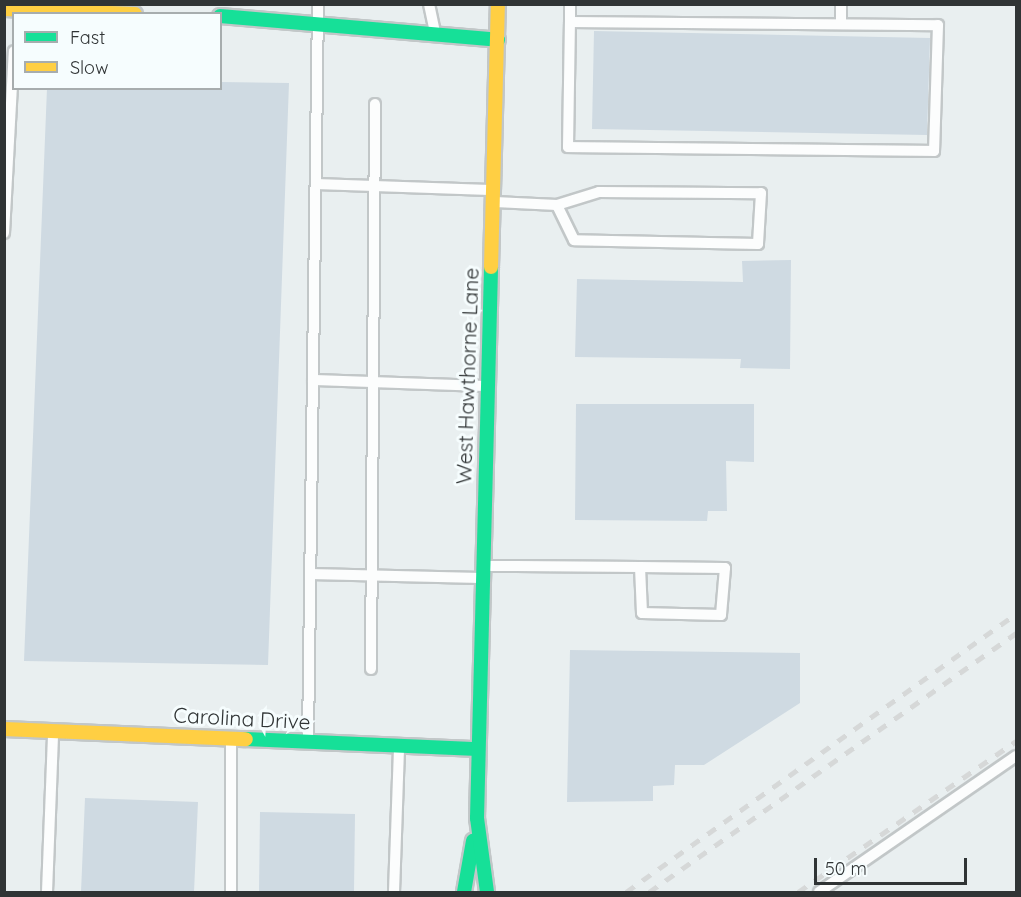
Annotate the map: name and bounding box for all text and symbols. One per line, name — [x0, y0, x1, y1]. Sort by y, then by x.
legend — [12, 12, 222, 90]
text: Fast — [70, 26, 105, 49]
text: Slow — [70, 56, 108, 79]
street label: West Hawthorne Lane — [451, 267, 483, 485]
street label: Carolina Drive — [173, 702, 311, 734]
scale bar — [817, 846, 970, 884]
text: 50 m — [825, 857, 867, 880]

